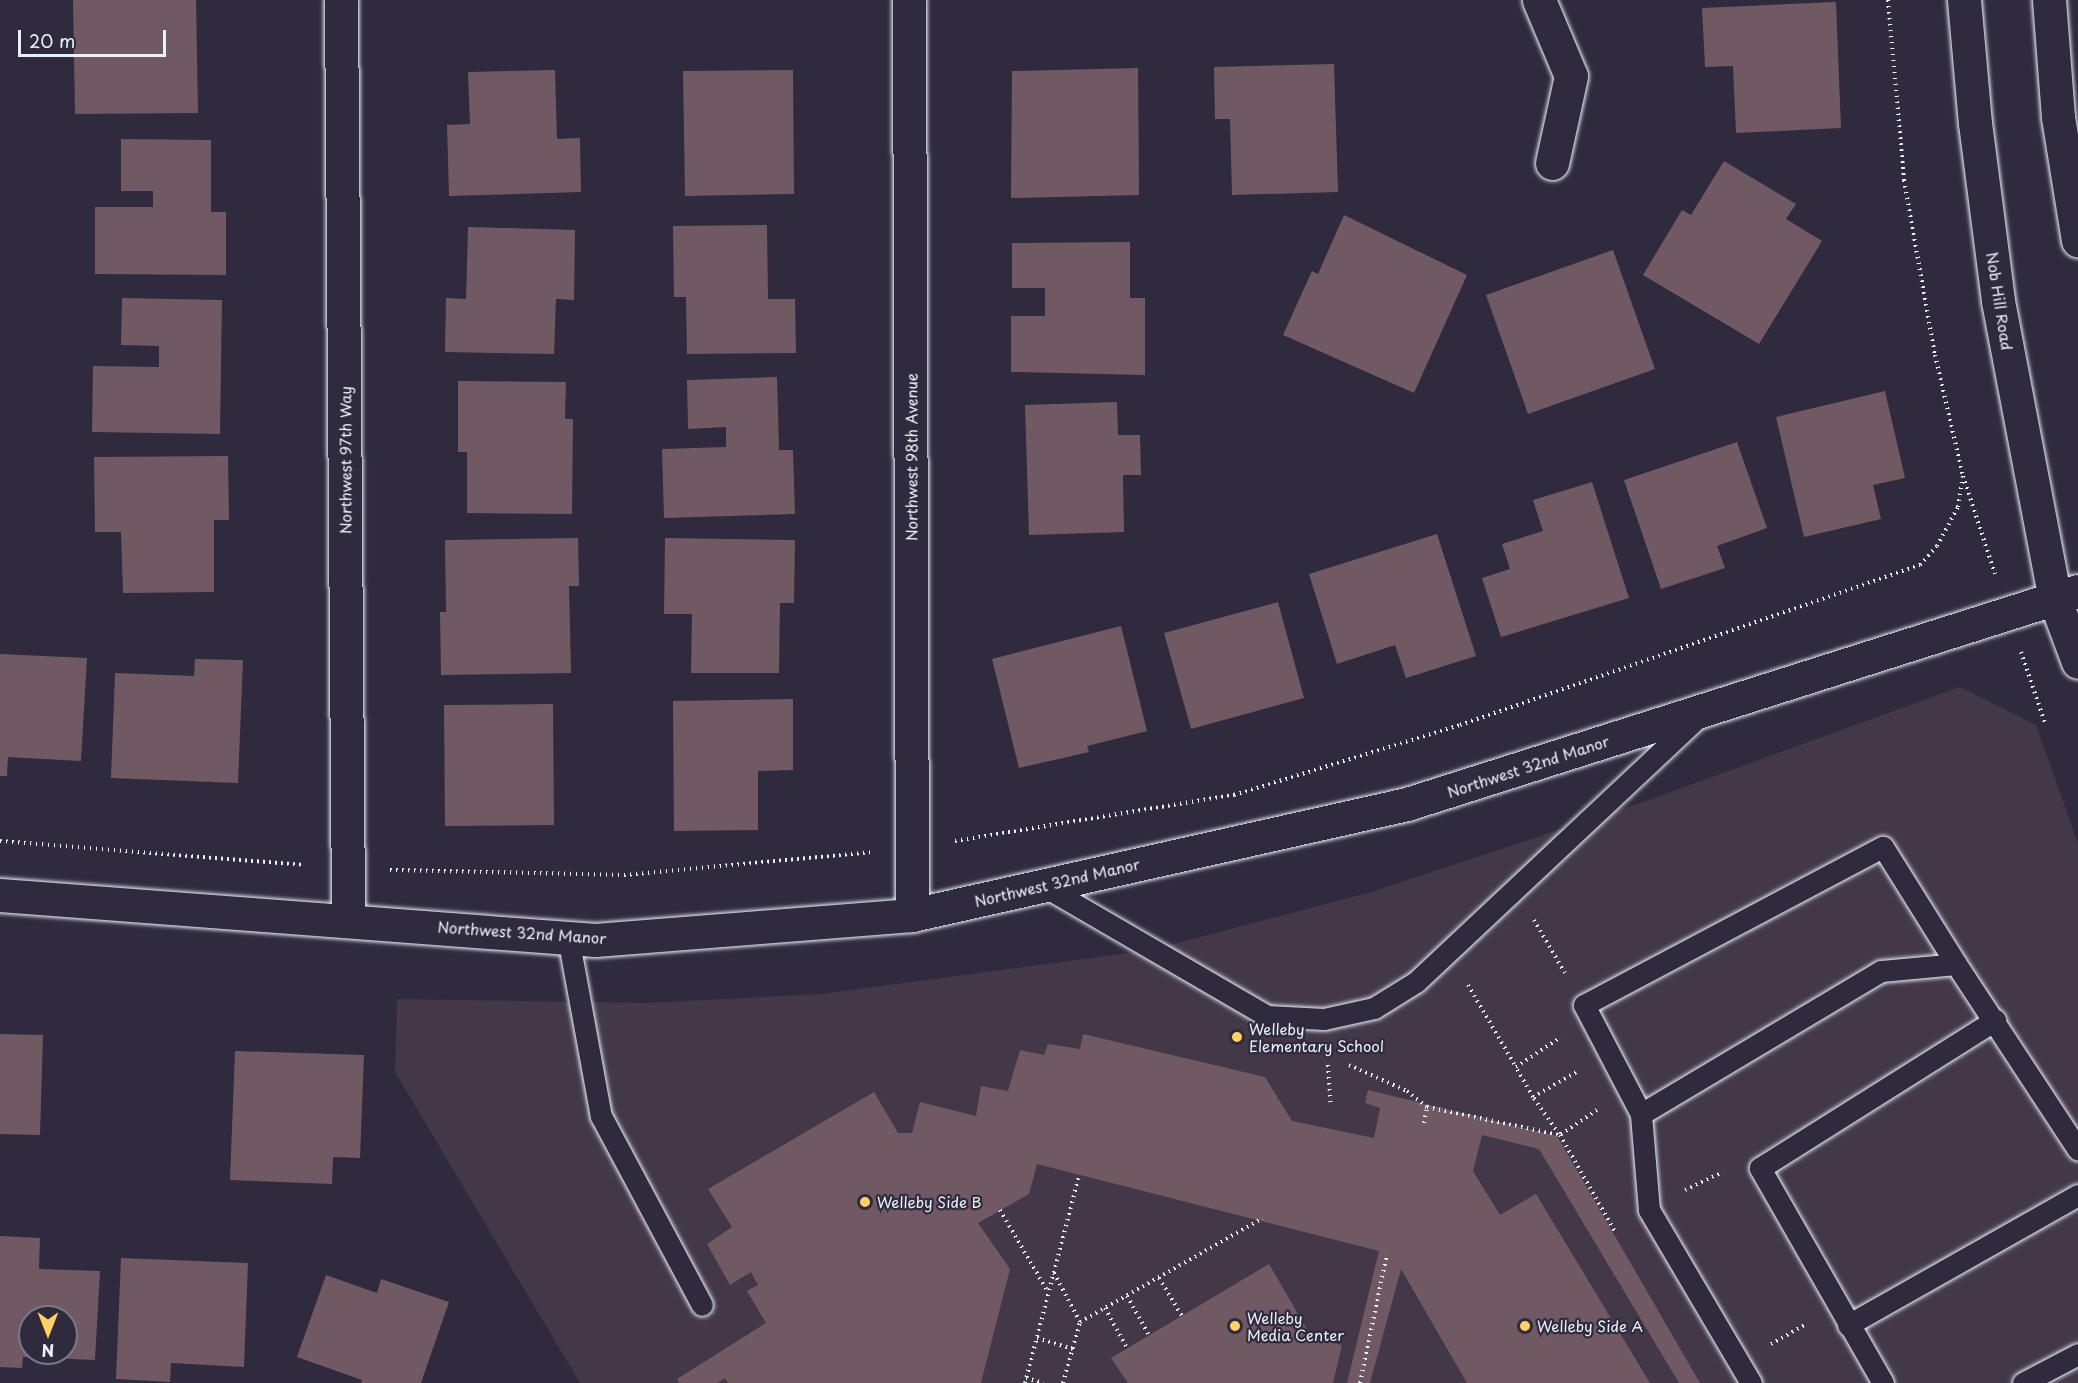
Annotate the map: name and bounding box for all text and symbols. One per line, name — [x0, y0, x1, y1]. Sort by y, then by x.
scale bar — [21, 18, 170, 56]
text: 20 m — [29, 27, 75, 54]
street label: Nob Hill Road — [1983, 251, 2017, 351]
street label: Northwest 98th Avenue — [902, 372, 920, 542]
street label: Northwest 97th Way — [336, 386, 354, 534]
street label: Northwest 32nd Manor — [1444, 731, 1612, 801]
street label: Northwest 32nd Manor — [972, 854, 1142, 910]
street label: Northwest 32nd Manor — [436, 917, 608, 947]
place label: Welleby Elementary School — [1249, 1019, 1384, 1054]
marker: Welleby Elementary School — [1230, 1030, 1244, 1044]
place label: Welleby Side B — [877, 1193, 982, 1211]
marker: Welleby Side B — [858, 1195, 872, 1209]
north arrow — [18, 1305, 78, 1365]
place label: Welleby Media Center — [1247, 1308, 1345, 1343]
place label: Welleby Side A — [1537, 1317, 1644, 1335]
marker: Welleby Media Center — [1228, 1319, 1242, 1333]
marker: Welleby Side A — [1518, 1319, 1532, 1333]
text: N — [42, 1339, 54, 1363]

